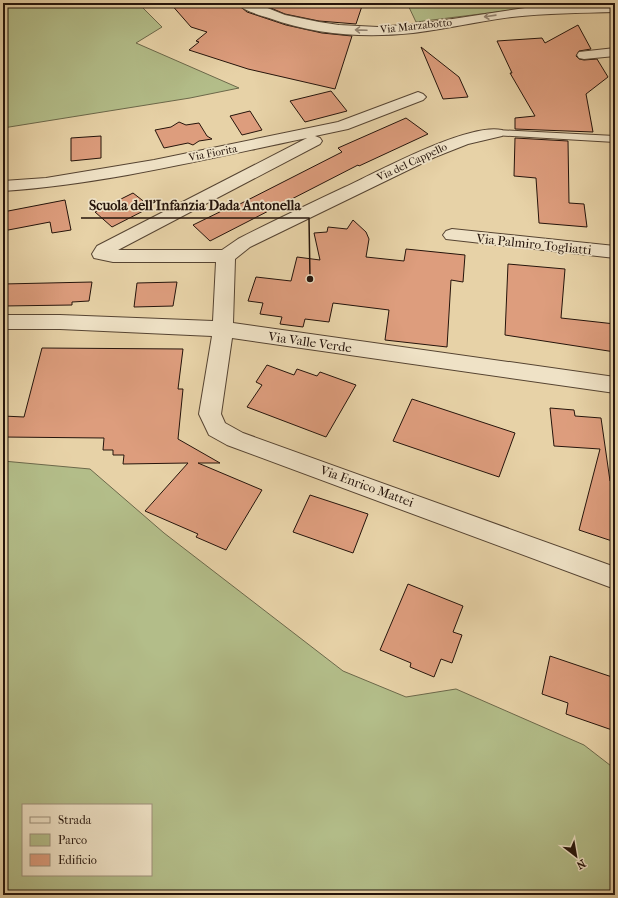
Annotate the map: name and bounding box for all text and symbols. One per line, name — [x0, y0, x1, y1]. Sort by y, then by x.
one-way arrow — [484, 12, 497, 20]
street label: Via Marzabotto — [378, 16, 453, 36]
one-way arrow — [355, 26, 368, 34]
street label: Via del Cappello — [374, 140, 450, 184]
street label: Via Fiorita — [187, 142, 239, 164]
callout: Scuola dell'Infanzia Dada Antonella — [81, 192, 309, 218]
text: Scuola dell'Infanzia Dada Antonella — [89, 197, 301, 214]
street label: Via Palmiro Togliatti — [475, 230, 592, 258]
street label: Via Valle Verde — [266, 329, 353, 355]
street label: Via Enrico Mattei — [317, 462, 416, 510]
legend — [22, 804, 152, 876]
text: Strada — [58, 813, 92, 827]
text: Parco — [58, 833, 87, 847]
north arrow — [556, 836, 596, 876]
text: Edificio — [58, 853, 97, 867]
text: N — [573, 856, 588, 872]

